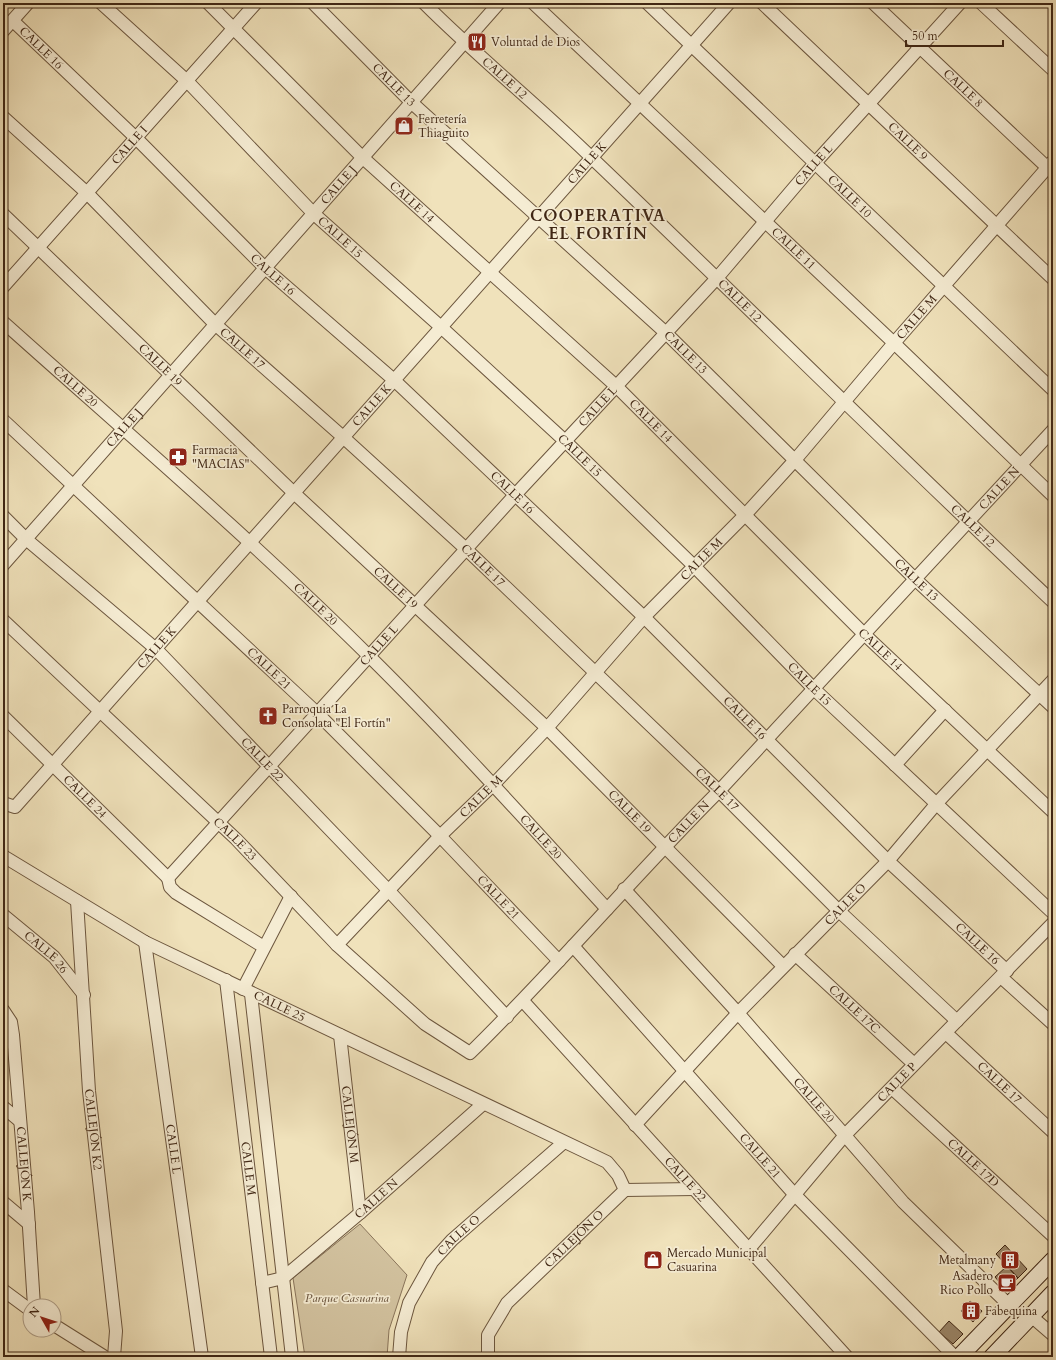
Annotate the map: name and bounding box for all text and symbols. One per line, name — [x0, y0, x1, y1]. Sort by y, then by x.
scale bar — [906, 22, 1003, 48]
street label: CALLE 16 — [16, 23, 67, 73]
text: 50 m — [912, 28, 939, 44]
restaurant icon: Voluntad de Dios — [466, 31, 488, 53]
place label: Voluntad de Dios — [491, 34, 580, 50]
street label: CALLE 12 — [479, 54, 530, 102]
street label: CALLE 13 — [369, 59, 419, 110]
street label: CALLE 8 — [940, 65, 986, 111]
place label: Ferretería Thiaguito — [418, 111, 469, 141]
shop icon: Ferretería Thiaguito — [393, 115, 415, 137]
street label: CALLE 9 — [885, 119, 931, 164]
street label: CALLE I — [108, 122, 151, 168]
street label: CALLE K — [564, 138, 610, 188]
street label: CALLE L — [791, 140, 837, 189]
street label: CALLE J — [317, 162, 360, 208]
street label: CALLE 10 — [824, 171, 875, 221]
street label: CALLE 14 — [386, 178, 438, 226]
district label: COOPERATIVA EL FORTÍN — [530, 205, 666, 245]
street label: CALLE 15 — [314, 213, 366, 262]
street label: CALLE 11 — [768, 224, 819, 273]
street label: CALLE 16 — [247, 250, 299, 299]
street label: CALLE 12 — [714, 276, 765, 326]
street label: CALLE M — [893, 291, 941, 343]
street label: CALLE 17 — [216, 324, 268, 372]
street label: CALLE 13 — [660, 327, 711, 378]
street label: CALLE 19 — [135, 340, 186, 390]
street label: CALLE 20 — [49, 362, 101, 411]
street label: CALLE K — [349, 380, 395, 430]
street label: CALLE L — [575, 382, 621, 430]
street label: CALLE 14 — [626, 396, 676, 446]
street label: CALLE J — [103, 405, 146, 451]
street label: CALLE 15 — [554, 430, 605, 480]
place label: Farmacia "MACIAS" — [192, 442, 250, 472]
pharmacy icon: Farmacia "MACIAS" — [167, 446, 189, 468]
street label: CALLE N — [975, 463, 1024, 513]
street label: CALLE 16 — [487, 468, 538, 517]
street label: CALLE 12 — [947, 501, 998, 551]
street label: CALLE M — [677, 534, 727, 584]
street label: CALLE 17 — [457, 540, 508, 590]
street label: CALLE 13 — [891, 555, 942, 605]
street label: CALLE 19 — [370, 563, 421, 612]
street label: CALLE 20 — [290, 579, 341, 629]
street label: CALLE L — [356, 621, 402, 669]
street label: CALLE K — [133, 623, 180, 672]
street label: CALLE 14 — [855, 625, 906, 674]
street label: CALLE 21 — [243, 644, 295, 693]
street label: CALLE 15 — [784, 659, 835, 709]
street label: CALLE 16 — [720, 693, 770, 743]
place label: Parroquia La Consolata "El Fortín" — [282, 701, 391, 731]
church icon: Parroquia La Consolata "El Fortín" — [257, 705, 279, 727]
street label: CALLE 22 — [237, 734, 287, 785]
street label: CALLE 17 — [692, 764, 742, 814]
street label: CALLE M — [456, 771, 507, 821]
street label: CALLE 24 — [60, 772, 110, 822]
street label: CALLE 19 — [605, 786, 655, 837]
street label: CALLE N — [664, 797, 713, 847]
street label: CALLE 20 — [516, 811, 566, 863]
street label: CALLE 23 — [210, 814, 260, 864]
street label: CALLE 21 — [473, 872, 523, 923]
street label: CALLE O — [821, 880, 870, 929]
street label: CALLE 16 — [952, 919, 1003, 968]
street label: CALLE 26 — [21, 928, 72, 977]
street label: CALLE 17C — [825, 981, 884, 1037]
street label: CALLE 25 — [251, 987, 308, 1025]
street label: CALLE 17 — [974, 1058, 1025, 1107]
street label: CALLE P — [874, 1059, 920, 1106]
street label: CALLE 20 — [790, 1074, 838, 1126]
street label: CALLEJÓN M — [338, 1085, 362, 1165]
street label: CALLEJÓN K2 — [81, 1088, 106, 1171]
street label: CALLE L — [162, 1123, 185, 1176]
street label: CALLEJÓN K — [13, 1126, 35, 1202]
street label: CALLE 21 — [736, 1130, 784, 1182]
street label: CALLE 17D — [944, 1135, 1003, 1191]
street label: CALLE M — [237, 1141, 260, 1197]
street label: CALLE 22 — [661, 1153, 710, 1205]
street label: CALLE N — [351, 1175, 402, 1222]
street label: CALLEJÓN O — [541, 1206, 607, 1271]
street label: CALLE O — [434, 1211, 483, 1259]
place label: Mercado Municipal Casuarina — [667, 1245, 766, 1275]
shop icon: Mercado Municipal Casuarina — [642, 1249, 664, 1271]
building icon: Metalmany — [999, 1249, 1021, 1271]
place label: Metalmany — [939, 1252, 997, 1268]
place label: Asadero Rico Pollo — [940, 1268, 994, 1298]
cafe icon: Asadero Rico Pollo — [996, 1272, 1018, 1294]
park label: Parque Casuarina — [305, 1290, 390, 1306]
north arrow — [22, 1298, 62, 1338]
building icon: Fabequina — [960, 1300, 982, 1322]
text: N — [26, 1303, 44, 1320]
place label: Fabequina — [985, 1303, 1038, 1319]

